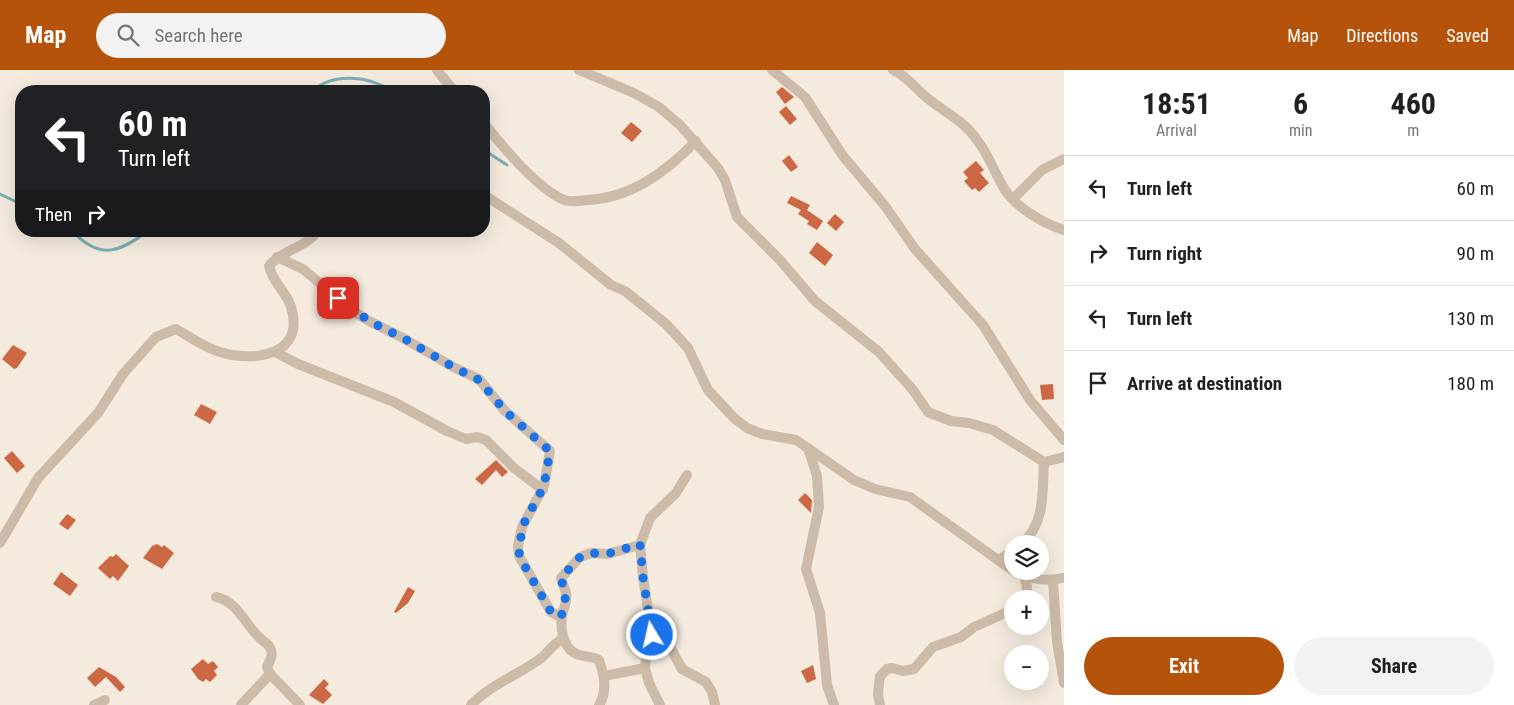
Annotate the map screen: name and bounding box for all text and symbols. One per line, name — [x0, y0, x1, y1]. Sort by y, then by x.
search box — [96, 13, 446, 58]
text: Map — [25, 21, 66, 49]
icon: search — [114, 21, 142, 49]
text: Search here — [154, 24, 243, 47]
text: Map — [1287, 25, 1318, 46]
text: Directions — [1346, 25, 1418, 46]
text: Saved — [1446, 25, 1489, 46]
text: 18:51 — [1142, 86, 1211, 121]
text: 6 — [1293, 86, 1308, 121]
text: 460 — [1390, 86, 1436, 121]
text: 60 m — [118, 104, 187, 145]
icon: left — [35, 105, 100, 170]
text: Arrival — [1156, 121, 1197, 140]
text: min — [1289, 121, 1312, 140]
text: m — [1407, 121, 1419, 140]
text: Turn left — [118, 146, 190, 171]
icon: left — [1084, 174, 1112, 202]
text: Turn left — [1127, 177, 1192, 200]
text: 60 m — [1457, 177, 1494, 200]
icon: right — [82, 200, 110, 228]
text: Then — [35, 203, 72, 226]
icon: right — [1084, 239, 1112, 267]
text: Turn right — [1127, 242, 1202, 265]
text: 90 m — [1457, 242, 1494, 265]
pin — [317, 277, 359, 319]
icon: arrive — [324, 284, 352, 312]
icon: left — [1084, 304, 1112, 332]
text: Turn left — [1127, 307, 1192, 330]
text: 130 m — [1447, 307, 1494, 330]
icon: arrive — [1084, 369, 1112, 397]
text: Arrive at destination — [1127, 372, 1282, 395]
text: 180 m — [1447, 372, 1494, 395]
map controls — [1004, 535, 1049, 690]
button: layers — [1004, 535, 1049, 580]
button: + — [1004, 590, 1049, 635]
position arrow — [625, 608, 677, 660]
button: Exit — [1084, 637, 1284, 695]
button: Share — [1294, 637, 1494, 695]
button: − — [1004, 645, 1049, 690]

